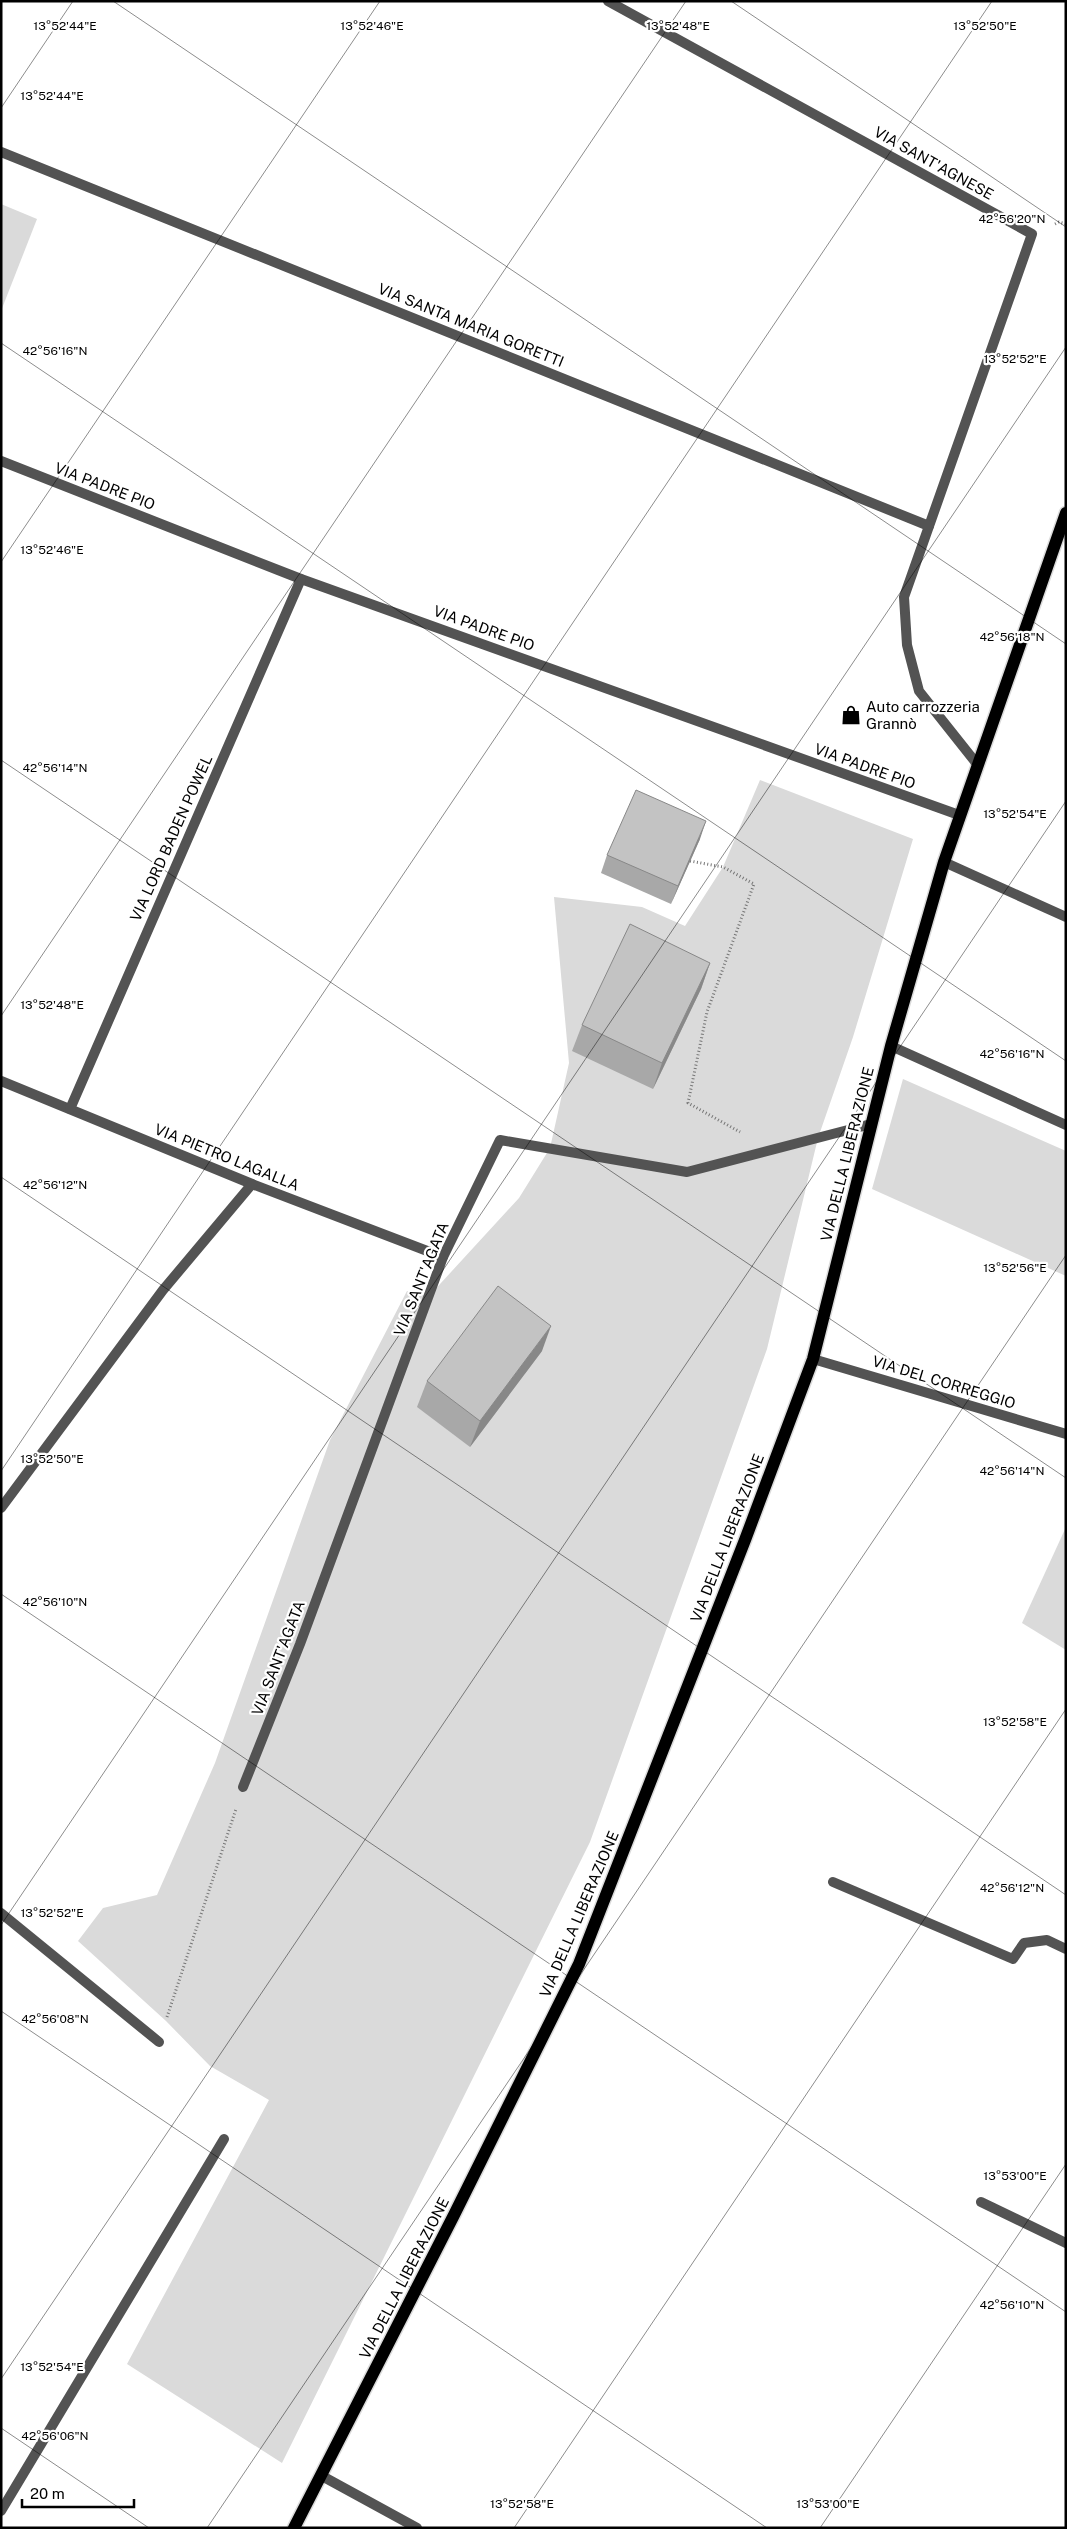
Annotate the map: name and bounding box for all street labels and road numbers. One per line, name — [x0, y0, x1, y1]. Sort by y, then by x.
street label: VIA SANT'AGNESE — [871, 123, 997, 203]
street label: VIA SANTA MARIA GORETTI — [376, 280, 566, 370]
street label: VIA PADRE PIO — [52, 459, 158, 513]
street label: VIA PADRE PIO — [431, 602, 537, 654]
street label: VIA PADRE PIO — [812, 740, 918, 792]
street label: VIA LORD BADEN POWEL — [127, 752, 215, 924]
street label: VIA DELLA LIBERAZIONE — [817, 1065, 877, 1243]
street label: VIA PIETRO LAGALLA — [152, 1120, 302, 1194]
street label: VIA SANT'AGATA — [390, 1219, 452, 1339]
street label: VIA DEL CORREGGIO — [870, 1352, 1018, 1412]
street label: VIA DELLA LIBERAZIONE — [687, 1451, 767, 1625]
street label: VIA SANT'AGATA — [248, 1598, 308, 1718]
street label: VIA DELLA LIBERAZIONE — [536, 1828, 622, 2000]
street label: VIA DELLA LIBERAZIONE — [356, 2194, 452, 2362]

